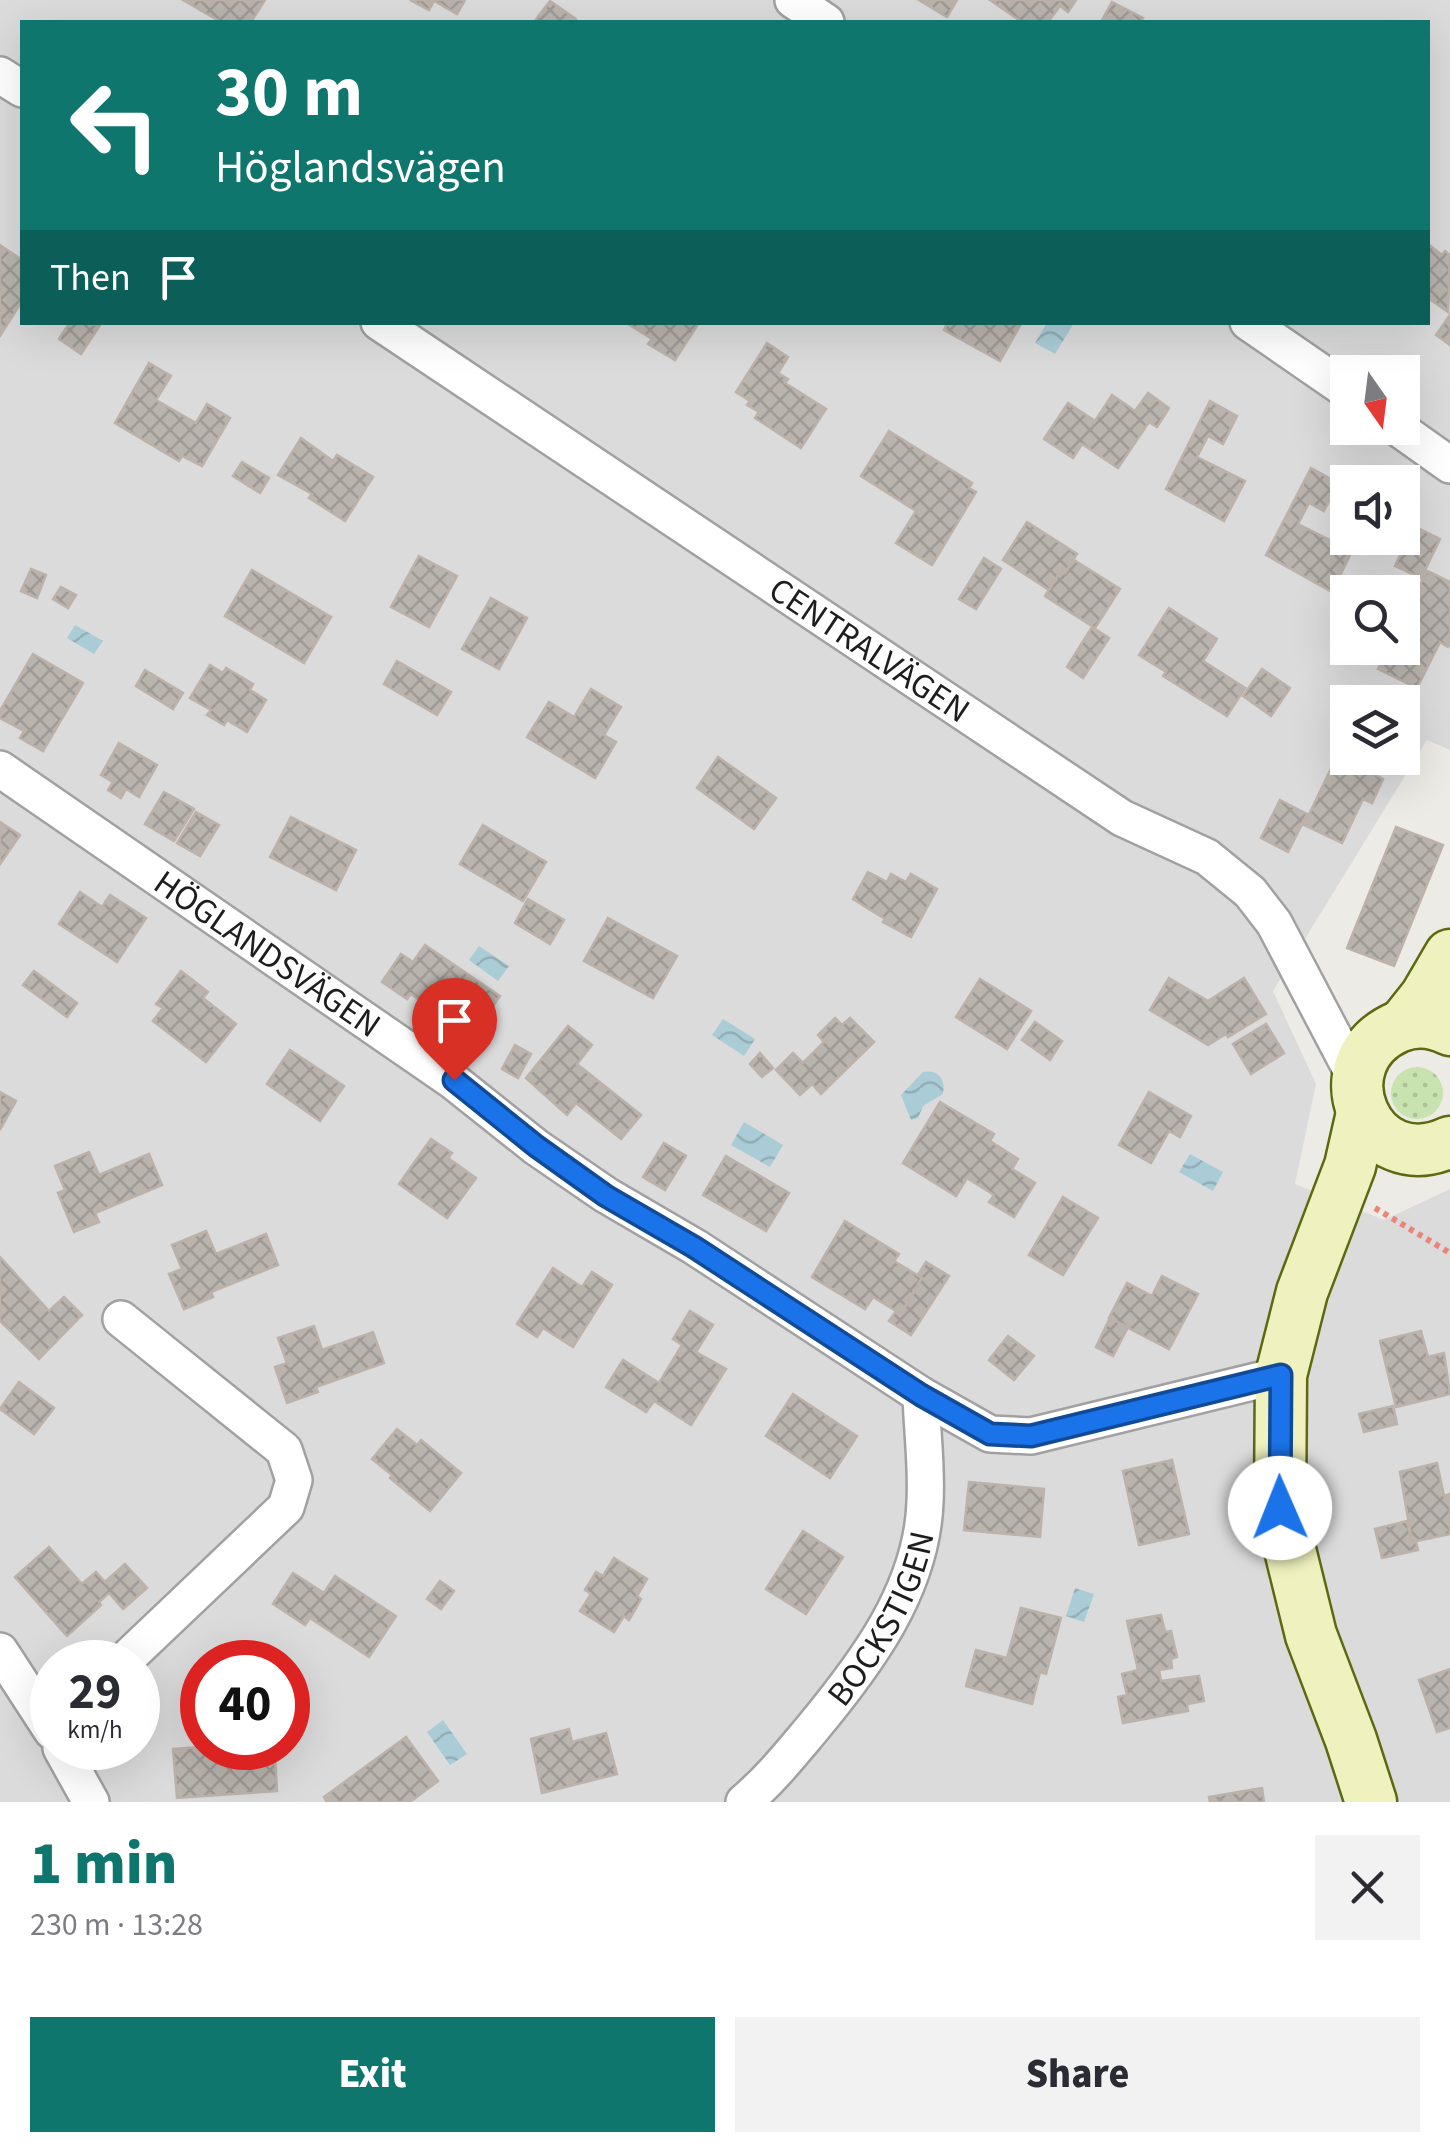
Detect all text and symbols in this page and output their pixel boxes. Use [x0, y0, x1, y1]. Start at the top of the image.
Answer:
text: 30 m [215, 43, 363, 143]
icon: left [50, 60, 180, 190]
text: Höglandsvägen [215, 136, 506, 200]
icon: arrive [151, 250, 206, 305]
text: Then [50, 251, 131, 305]
north arrow [1330, 355, 1420, 445]
map controls [1330, 355, 1420, 775]
button: sound [1330, 465, 1420, 555]
street label: CENTRALVÄGEN [759, 565, 980, 736]
button: search [1330, 575, 1420, 665]
button: layers [1330, 685, 1420, 775]
street label: HÖGLANDSVÄGEN [144, 858, 391, 1050]
pin [412, 978, 497, 1081]
icon: arrive [427, 993, 482, 1048]
position arrow [1228, 1456, 1332, 1560]
street label: BOCKSTIGEN [816, 1527, 948, 1717]
speed limit sign: 40 [180, 1640, 310, 1770]
text: 29 [69, 1657, 121, 1728]
text: km/h [67, 1712, 123, 1748]
text: 1 min [30, 1822, 177, 1907]
button: close [1315, 1835, 1420, 1940]
text: 230 m · 13:28 [30, 1902, 203, 1948]
button: Exit [30, 2017, 715, 2132]
button: Share [735, 2017, 1420, 2132]

